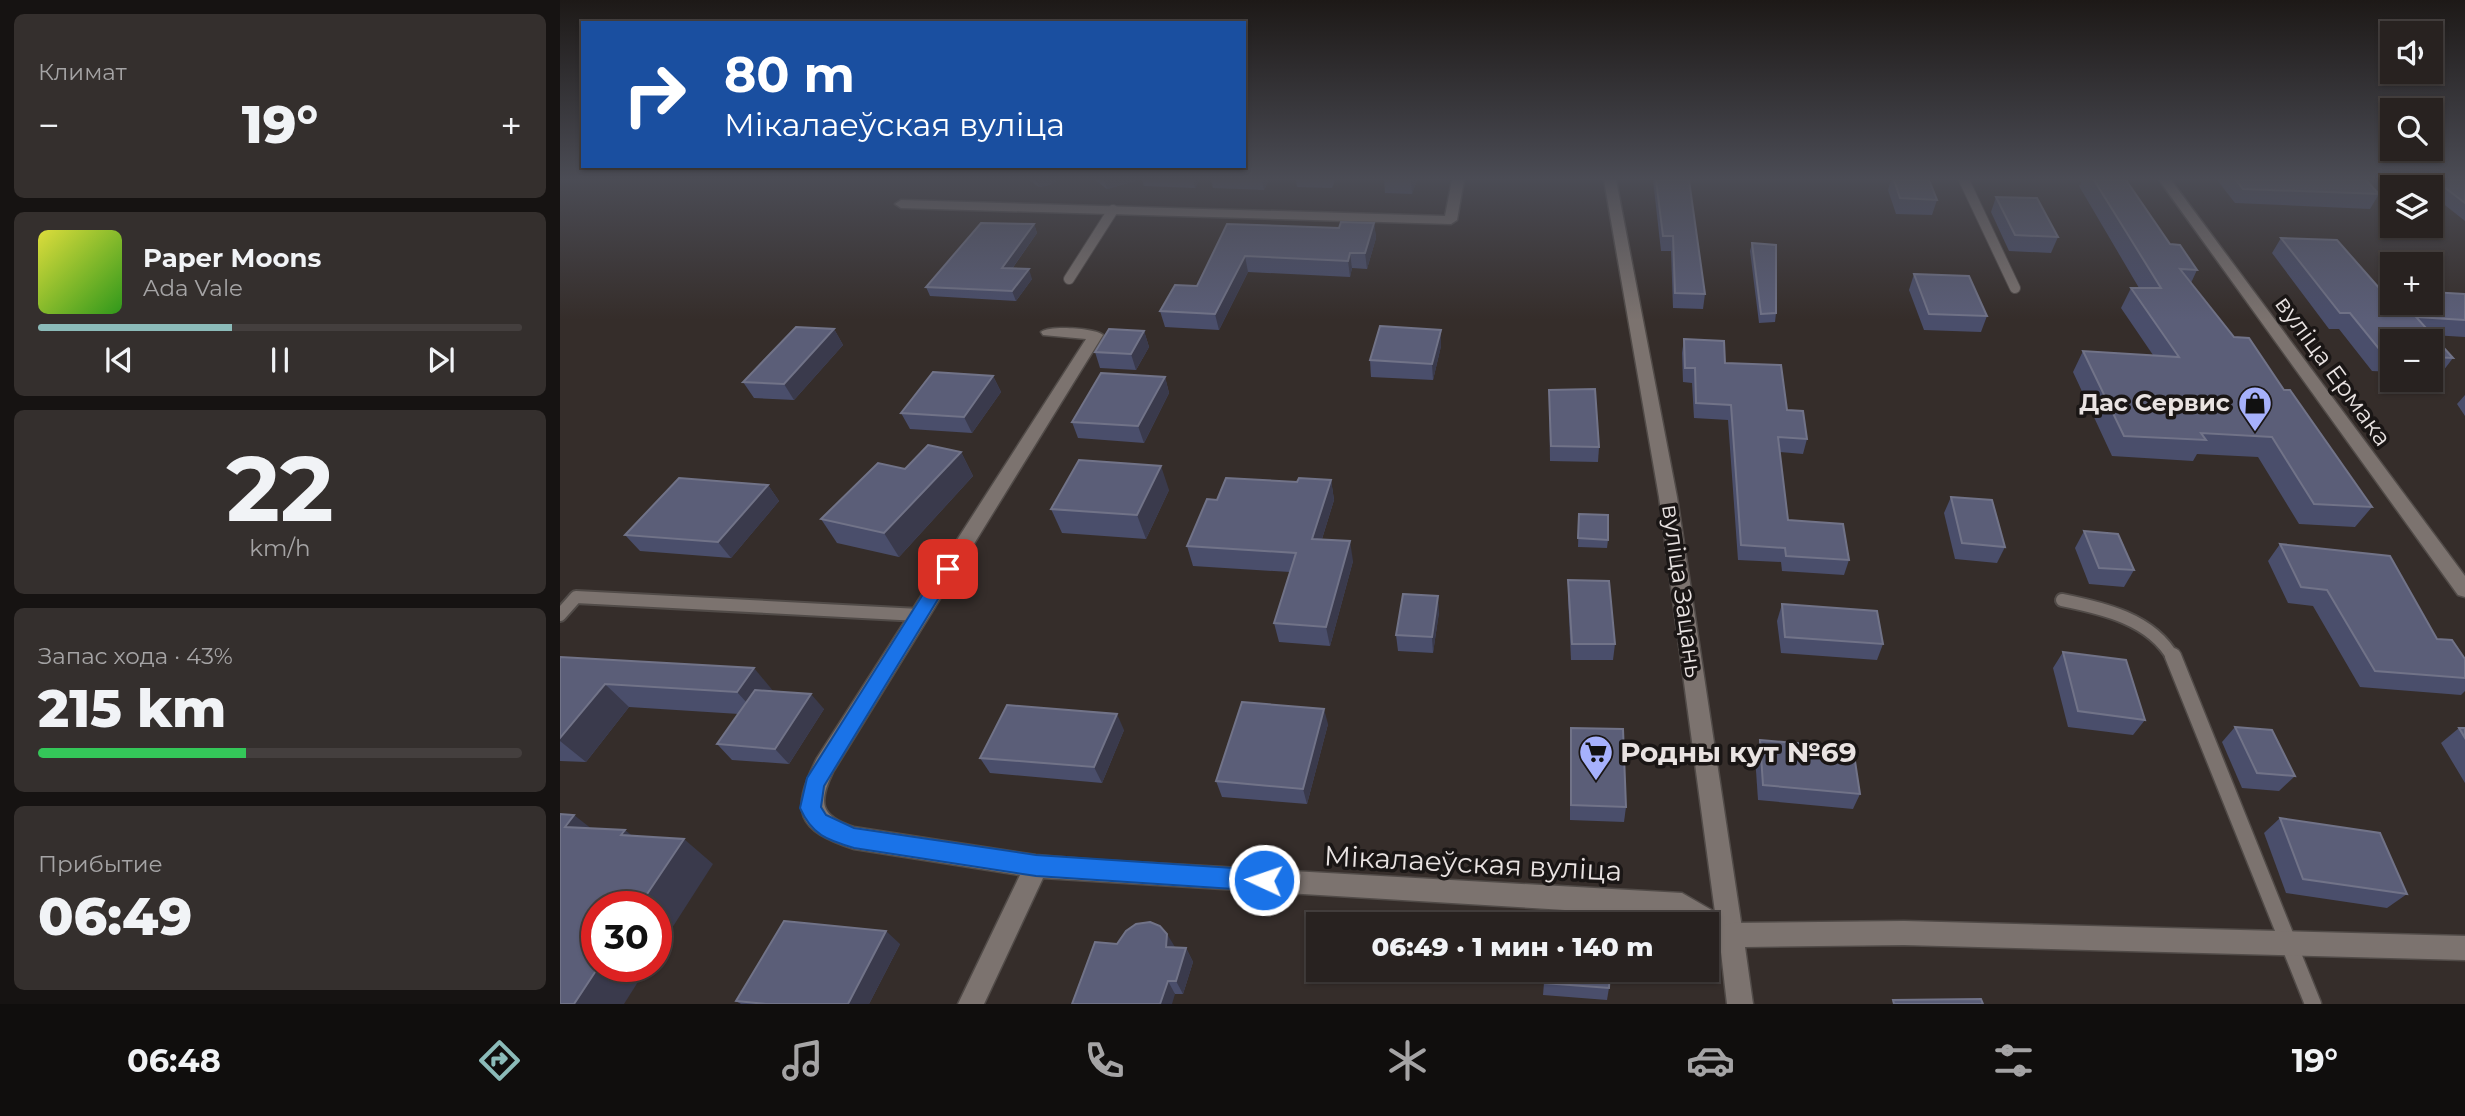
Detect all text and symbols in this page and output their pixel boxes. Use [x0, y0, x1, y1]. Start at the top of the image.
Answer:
map controls [2380, 21, 2443, 392]
button: sound [2380, 21, 2443, 84]
text: 80 m [724, 45, 855, 104]
icon: right [609, 49, 700, 140]
text: Климат [38, 58, 127, 86]
text: 19° [242, 93, 318, 156]
button: search [2380, 98, 2443, 161]
text: − [38, 102, 60, 149]
text: + [500, 102, 522, 149]
text: Мікалаеўская вуліца [724, 105, 1065, 144]
button: layers [2380, 175, 2443, 238]
text: Paper Moons [143, 242, 321, 274]
button: + [2380, 252, 2443, 315]
text: Ada Vale [143, 274, 243, 302]
street label: вуліца Ермака [2269, 290, 2398, 452]
button: − [2380, 329, 2443, 392]
icon: previous [100, 341, 138, 379]
icon: pause [261, 341, 299, 379]
icon: next [422, 341, 460, 379]
shop icon: Дас Сервис [2236, 384, 2274, 433]
place label: Дас Сервис [2079, 388, 2230, 417]
text: 22 [226, 433, 334, 544]
street label: вуліца Зацань [1656, 502, 1709, 680]
text: km/h [249, 534, 311, 562]
pin [918, 539, 978, 599]
icon: arrive [929, 550, 967, 588]
text: Запас хода · 43% [38, 642, 233, 670]
text: 215 km [38, 677, 226, 740]
supermarket icon: Родны кут №69 [1577, 733, 1615, 782]
place label: Родны кут №69 [1620, 735, 1857, 769]
street label: Мікалаеўская вуліца [1323, 838, 1623, 888]
position arrow [1227, 843, 1301, 917]
text: Прибытие [38, 850, 163, 878]
text: 06:49 [38, 885, 192, 948]
speed limit sign: 30 [581, 891, 672, 982]
text: 06:49 · 1 мин · 140 m [1372, 931, 1653, 963]
icon: directions [475, 1036, 524, 1085]
icon: music [778, 1036, 827, 1085]
icon: phone [1080, 1036, 1129, 1085]
icon: climate [1383, 1036, 1432, 1085]
icon: car [1686, 1036, 1735, 1085]
icon: filters [1989, 1036, 2038, 1085]
text: 06:48 [127, 1041, 221, 1080]
text: 19° [2292, 1041, 2338, 1080]

